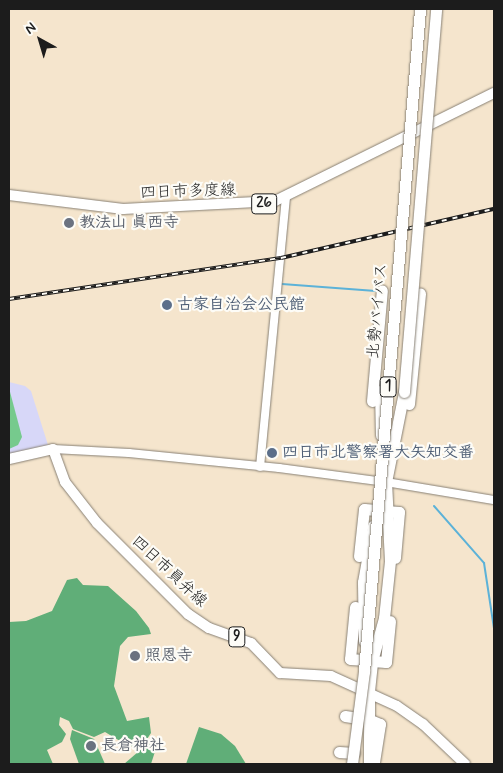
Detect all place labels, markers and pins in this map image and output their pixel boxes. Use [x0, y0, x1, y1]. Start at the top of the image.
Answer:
place label: 教法山 眞西寺 [79, 213, 179, 233]
marker: 教法山 眞西寺 [63, 217, 75, 229]
place label: 古家自治会公民館 [177, 295, 305, 315]
marker: 古家自治会公民館 [161, 299, 173, 311]
place label: 四日市北警察署大矢知交番 [282, 443, 474, 463]
marker: 四日市北警察署大矢知交番 [266, 447, 278, 459]
place label: 照恩寺 [145, 646, 193, 666]
marker: 照恩寺 [129, 650, 141, 662]
place label: 長倉神社 [101, 736, 165, 756]
marker: 長倉神社 [85, 740, 97, 752]

